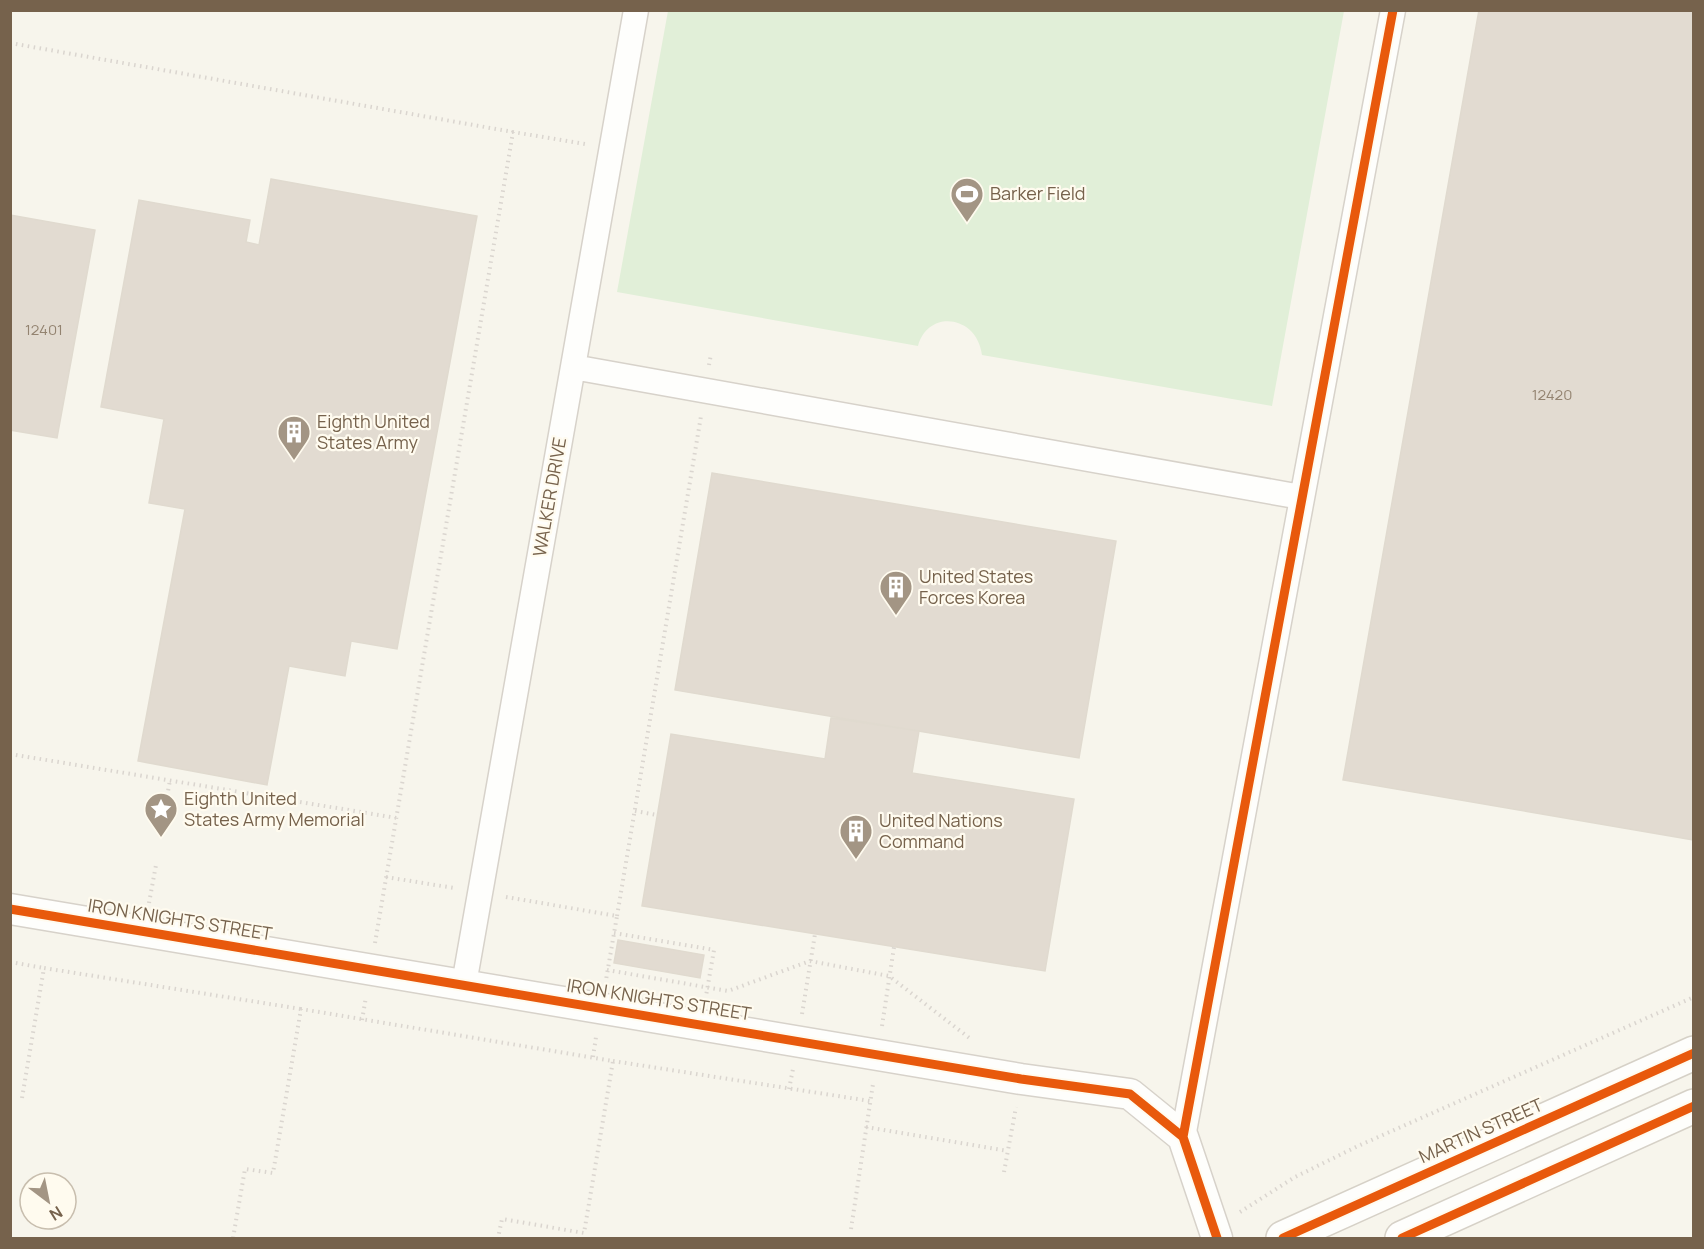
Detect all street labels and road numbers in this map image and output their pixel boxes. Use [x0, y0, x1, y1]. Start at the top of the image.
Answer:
street label: WALKER DRIVE [527, 435, 571, 558]
street label: IRON KNIGHTS STREET [86, 893, 274, 945]
street label: IRON KNIGHTS STREET [565, 973, 753, 1025]
street label: MARTIN STREET [1415, 1092, 1547, 1168]

